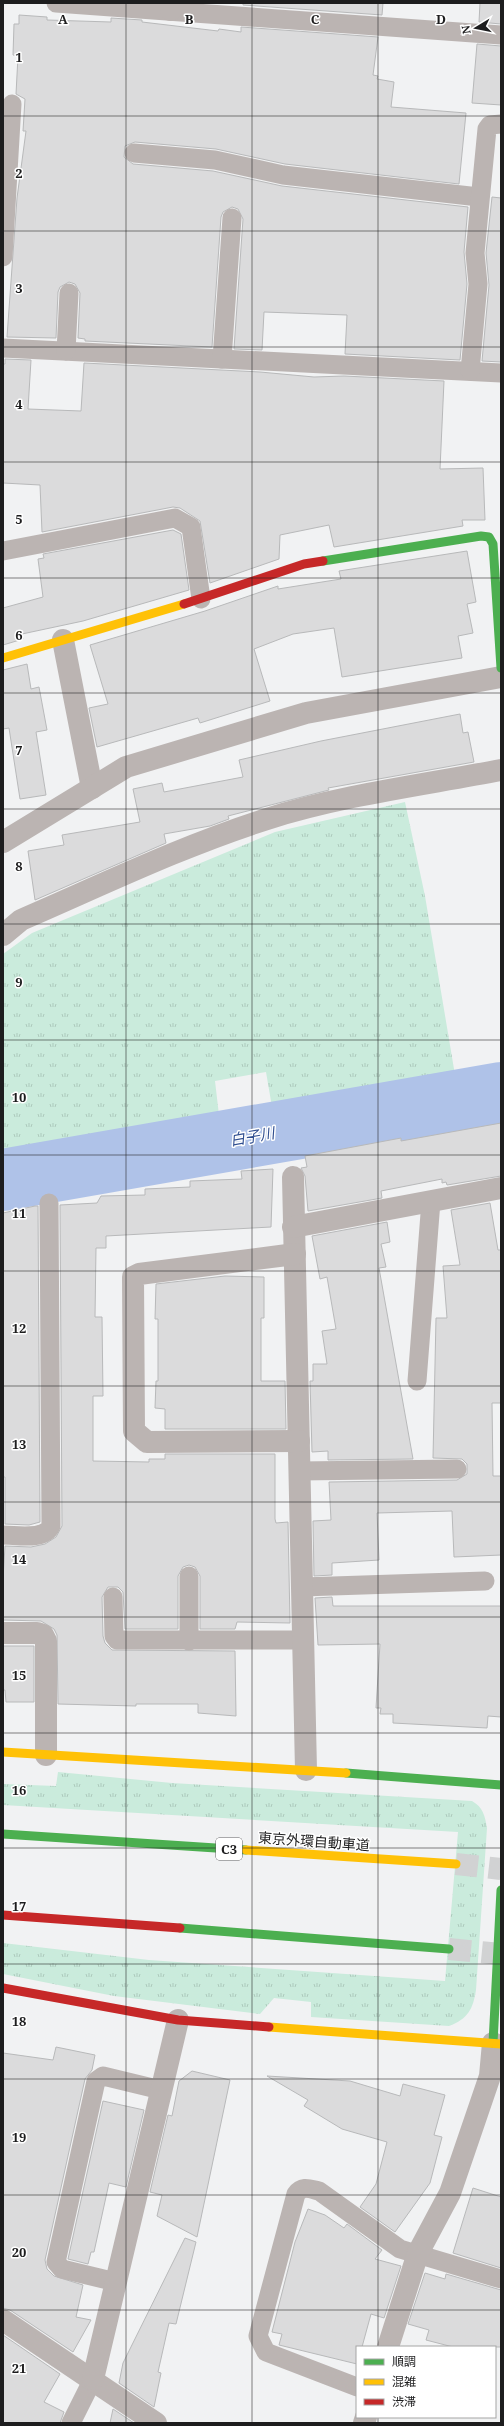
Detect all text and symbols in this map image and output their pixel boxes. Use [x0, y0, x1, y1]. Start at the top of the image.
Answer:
north arrow [456, 8, 496, 48]
text: A [58, 10, 68, 28]
text: B [185, 10, 194, 28]
text: C [311, 10, 320, 28]
text: D [436, 10, 446, 28]
text: N [457, 24, 474, 35]
text: 1 [15, 48, 23, 66]
text: 2 [15, 164, 23, 182]
text: 3 [15, 279, 23, 297]
text: 4 [15, 395, 23, 413]
text: 5 [15, 510, 23, 528]
text: 6 [15, 626, 23, 644]
text: 7 [15, 741, 23, 759]
text: 8 [15, 857, 23, 875]
text: 9 [15, 973, 23, 991]
text: 10 [12, 1088, 26, 1106]
water label: 白子川 [228, 1122, 278, 1150]
text: 11 [12, 1204, 26, 1222]
text: 12 [12, 1319, 26, 1337]
text: 13 [12, 1435, 26, 1453]
text: 14 [12, 1550, 27, 1568]
text: 15 [12, 1666, 26, 1684]
text: 16 [12, 1781, 26, 1799]
street label: 東京外環自動車道 [257, 1828, 371, 1854]
road number: C3 [216, 1838, 242, 1860]
text: 17 [12, 1897, 26, 1915]
text: 18 [12, 2012, 26, 2030]
text: 19 [12, 2128, 26, 2146]
text: 20 [12, 2243, 26, 2261]
legend [356, 2346, 496, 2418]
text: 順調 [392, 2353, 416, 2370]
text: 21 [12, 2359, 26, 2377]
text: 混雑 [392, 2373, 416, 2390]
text: 渋滞 [392, 2393, 416, 2410]

